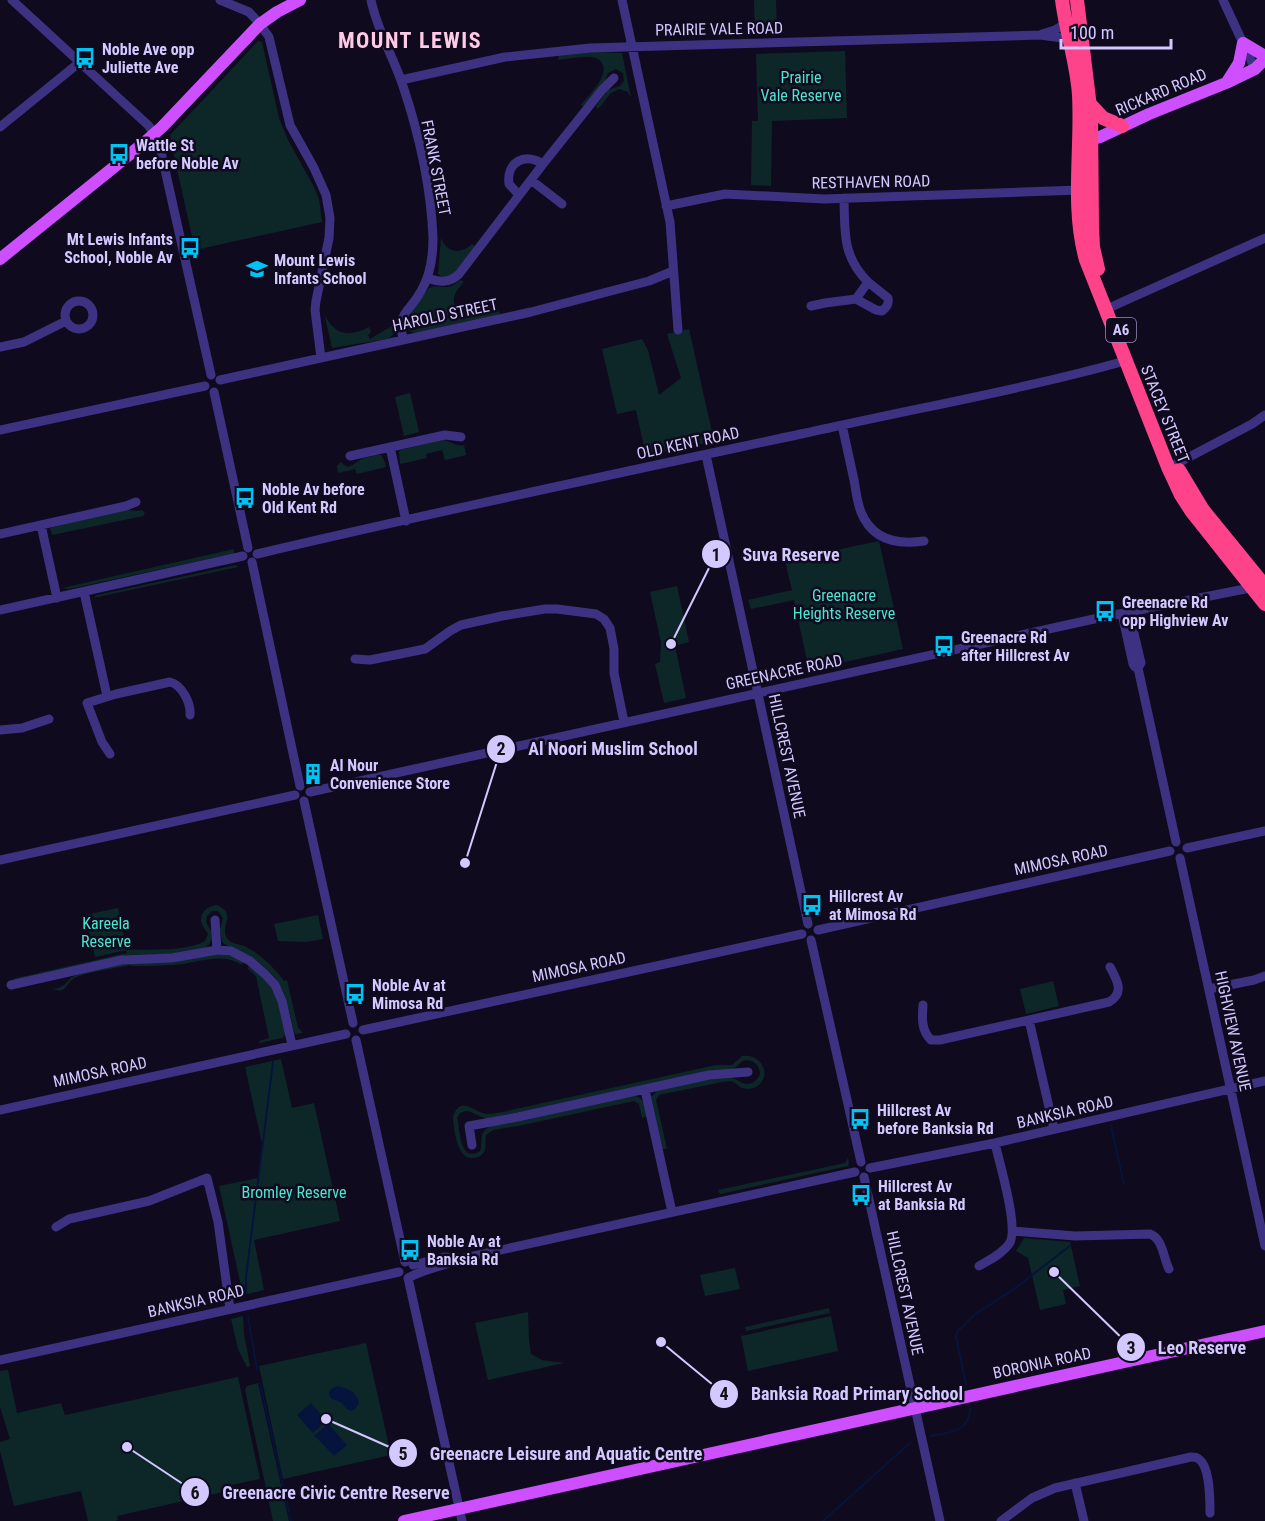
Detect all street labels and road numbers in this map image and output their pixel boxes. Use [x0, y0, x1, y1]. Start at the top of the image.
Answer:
street label: PRAIRIE VALE ROAD [655, 18, 783, 40]
street label: RICKARD ROAD [1113, 64, 1209, 120]
street label: FRANK STREET [417, 118, 455, 218]
street label: RESTHAVEN ROAD [812, 171, 930, 193]
street label: HAROLD STREET [391, 295, 499, 335]
road number: A6 [1106, 318, 1136, 342]
street label: STACEY STREET [1137, 362, 1193, 466]
street label: OLD KENT ROAD [635, 423, 741, 463]
street label: GREENACRE ROAD [724, 650, 844, 694]
street label: HILLCREST AVENUE [765, 692, 809, 820]
street label: MIMOSA ROAD [1012, 841, 1110, 879]
street label: MIMOSA ROAD [530, 948, 628, 986]
street label: HIGHVIEW AVENUE [1211, 969, 1255, 1093]
street label: MIMOSA ROAD [51, 1053, 149, 1091]
street label: BANKSIA ROAD [1015, 1092, 1115, 1132]
street label: HILLCREST AVENUE [883, 1229, 927, 1357]
street label: BANKSIA ROAD [146, 1281, 246, 1321]
street label: BORONIA ROAD [991, 1343, 1093, 1383]

